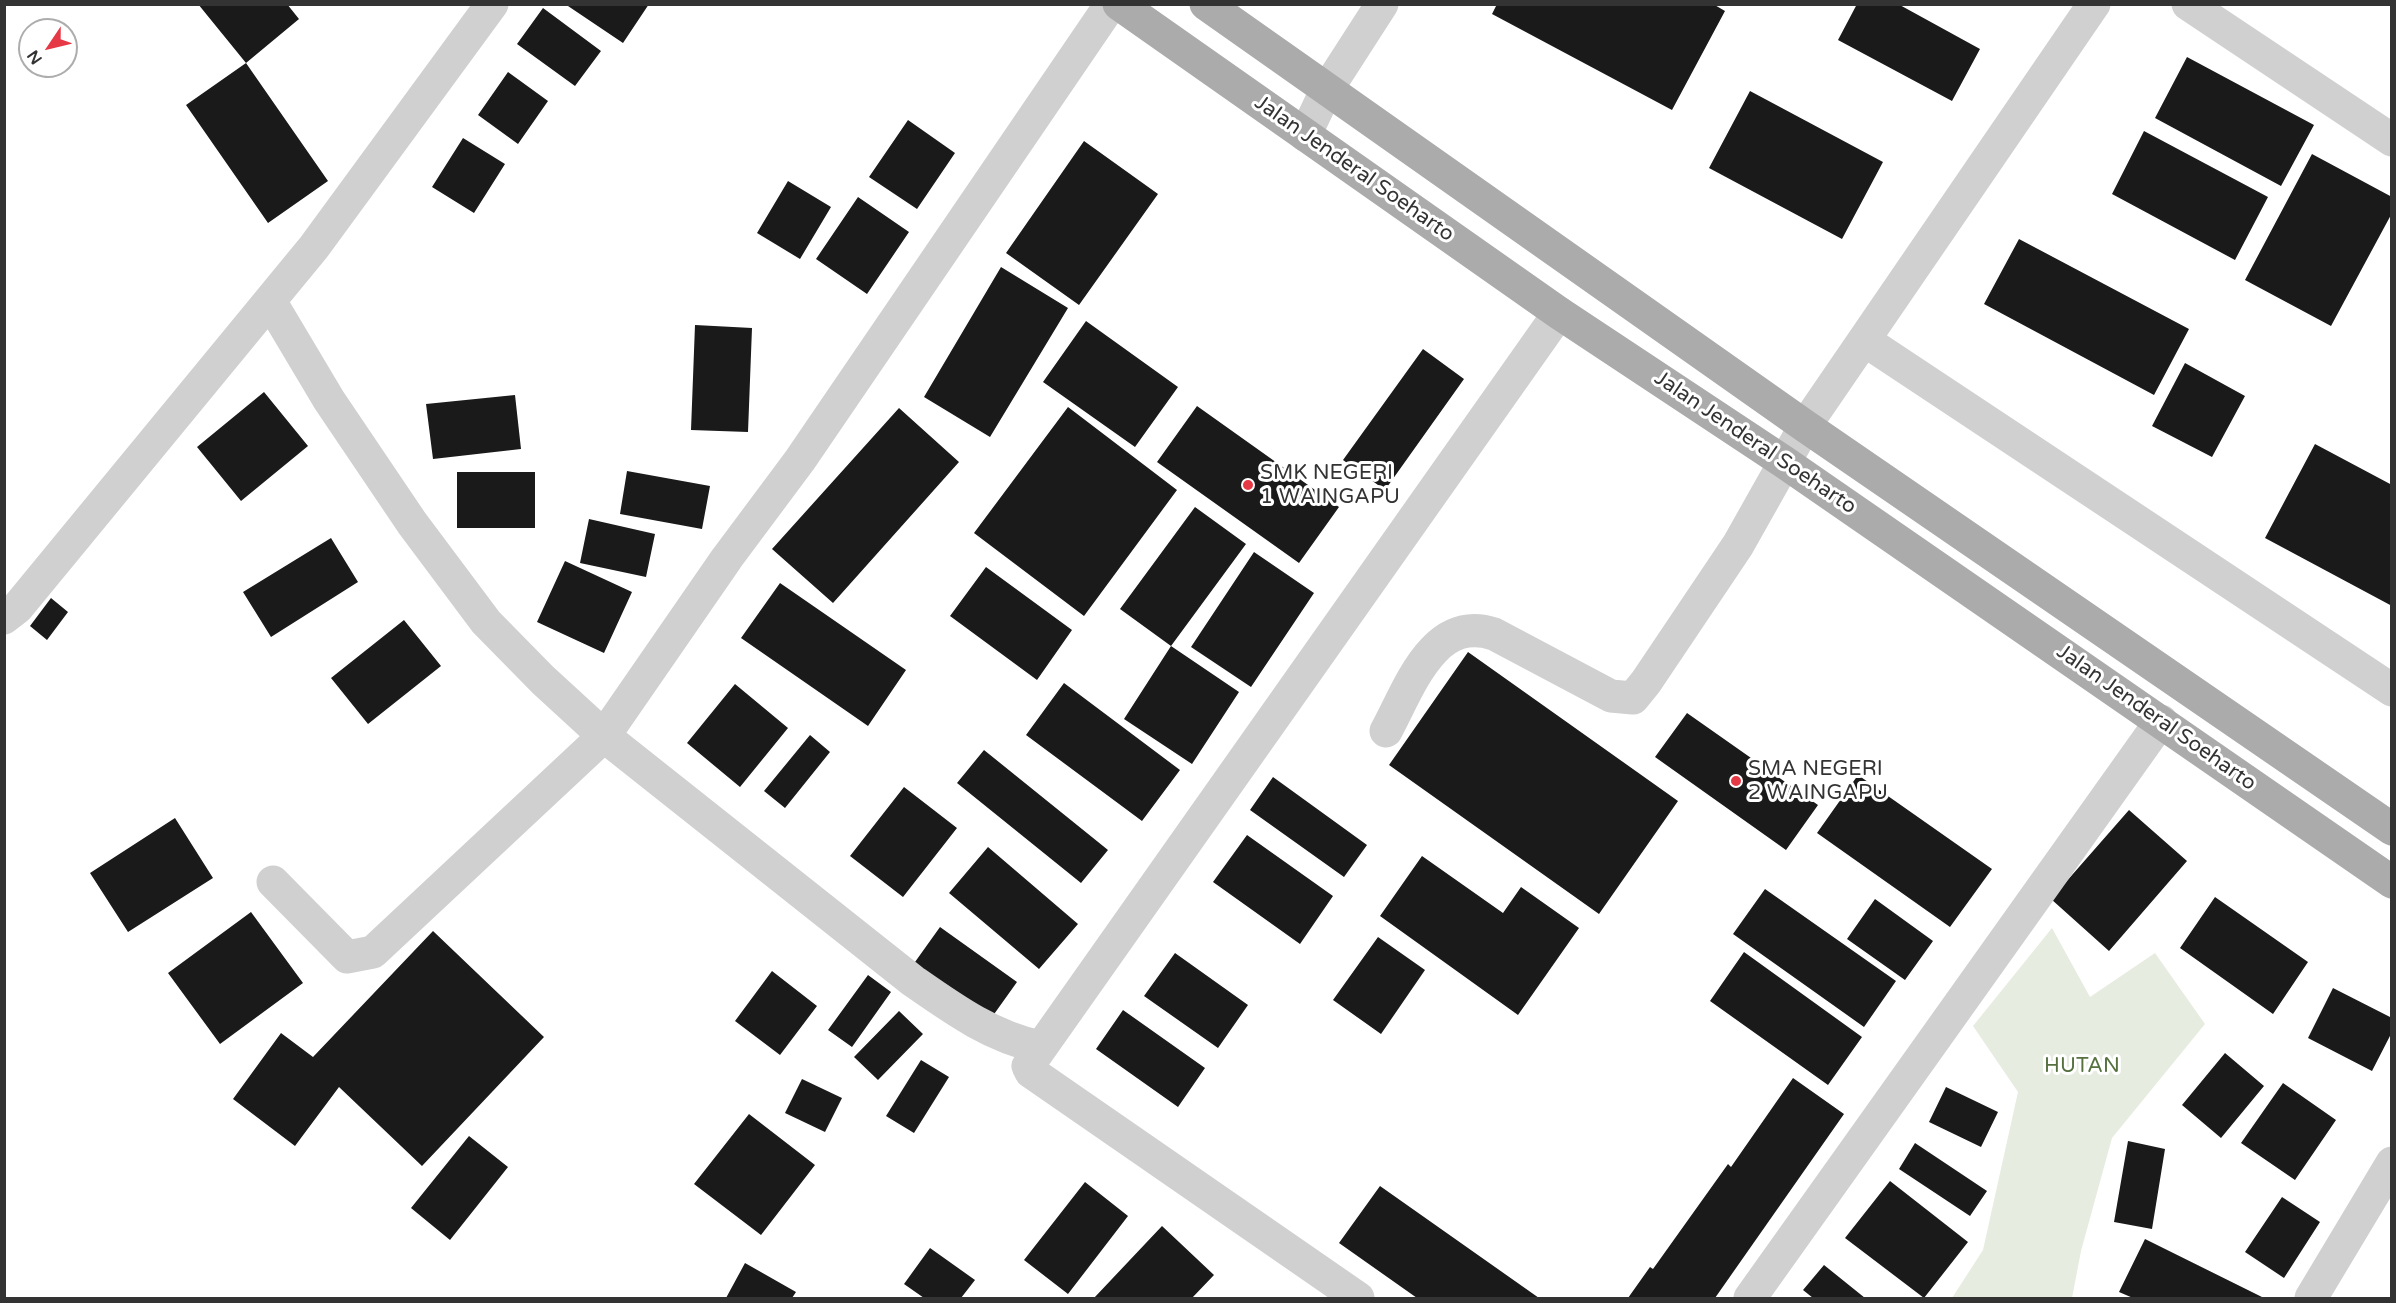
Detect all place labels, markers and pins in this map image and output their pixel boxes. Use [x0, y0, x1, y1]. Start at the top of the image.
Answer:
place label: SMK NEGERI 1 WAINGAPU [1260, 460, 1400, 510]
marker: SMK NEGERI 1 WAINGAPU [1241, 478, 1255, 492]
place label: SMA NEGERI 2 WAINGAPU [1748, 756, 1888, 806]
marker: SMA NEGERI 2 WAINGAPU [1729, 774, 1743, 788]

